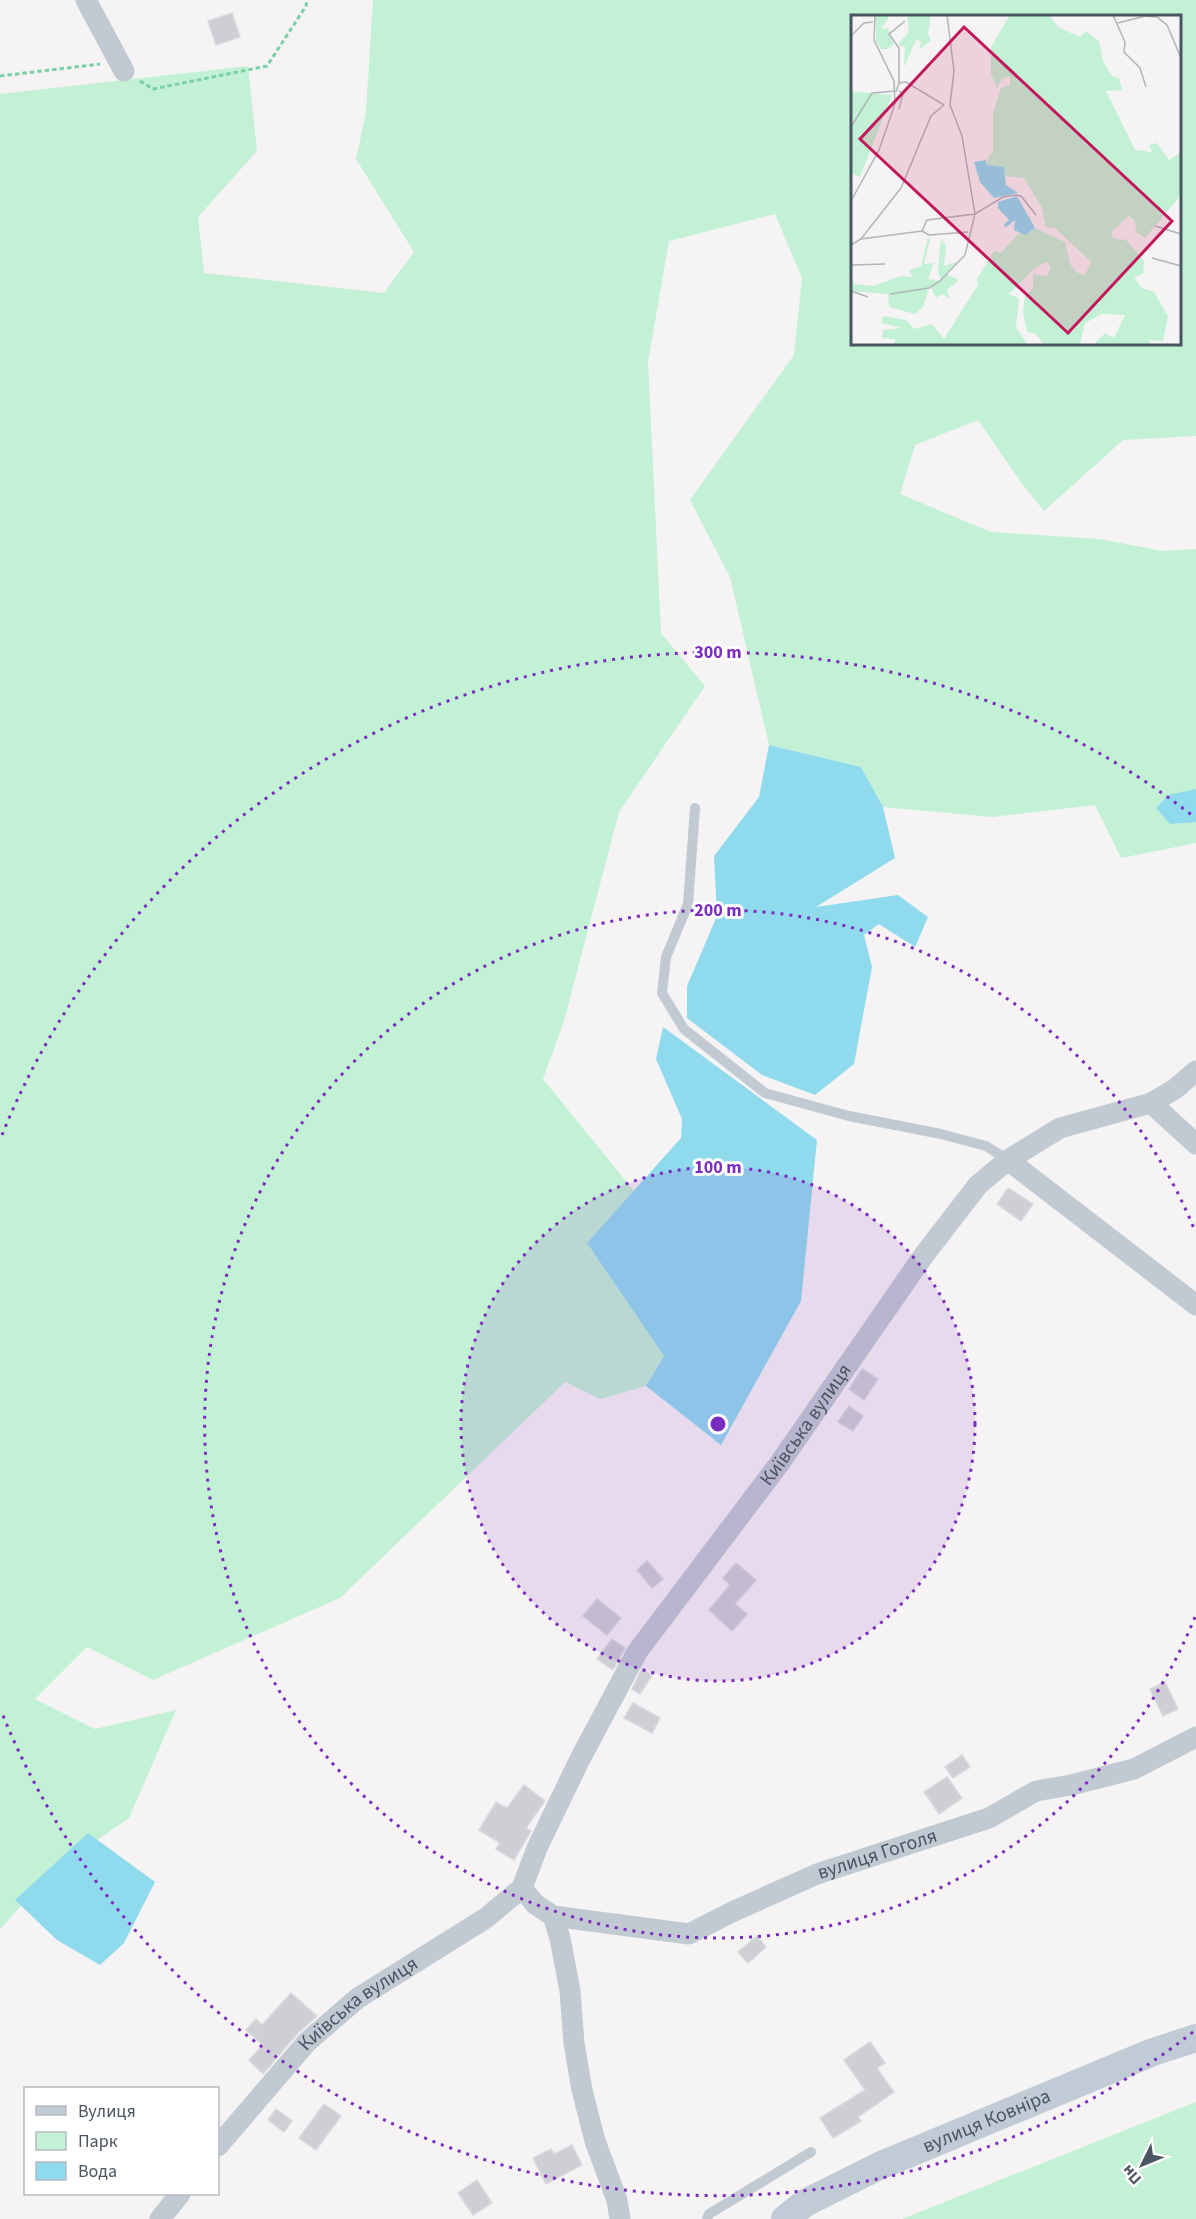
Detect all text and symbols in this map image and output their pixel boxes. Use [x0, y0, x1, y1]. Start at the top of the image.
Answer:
inset map [851, 15, 1181, 345]
text: 300 m [694, 640, 742, 665]
text: 200 m [694, 898, 742, 923]
text: 100 m [694, 1155, 742, 1180]
street label: Київська вулиця [753, 1358, 859, 1492]
centre of rings [708, 1414, 728, 1434]
street label: вулиця Гоголя [814, 1822, 941, 1887]
street label: Київська вулиця [291, 1950, 424, 2057]
street label: вулиця Ковніра [918, 2082, 1055, 2160]
legend [24, 2087, 219, 2195]
text: Вулиця [78, 2099, 136, 2124]
text: Парк [78, 2129, 118, 2154]
north arrow [1112, 2135, 1172, 2195]
text: Вода [78, 2159, 117, 2184]
text: Пн [1117, 2160, 1147, 2189]

